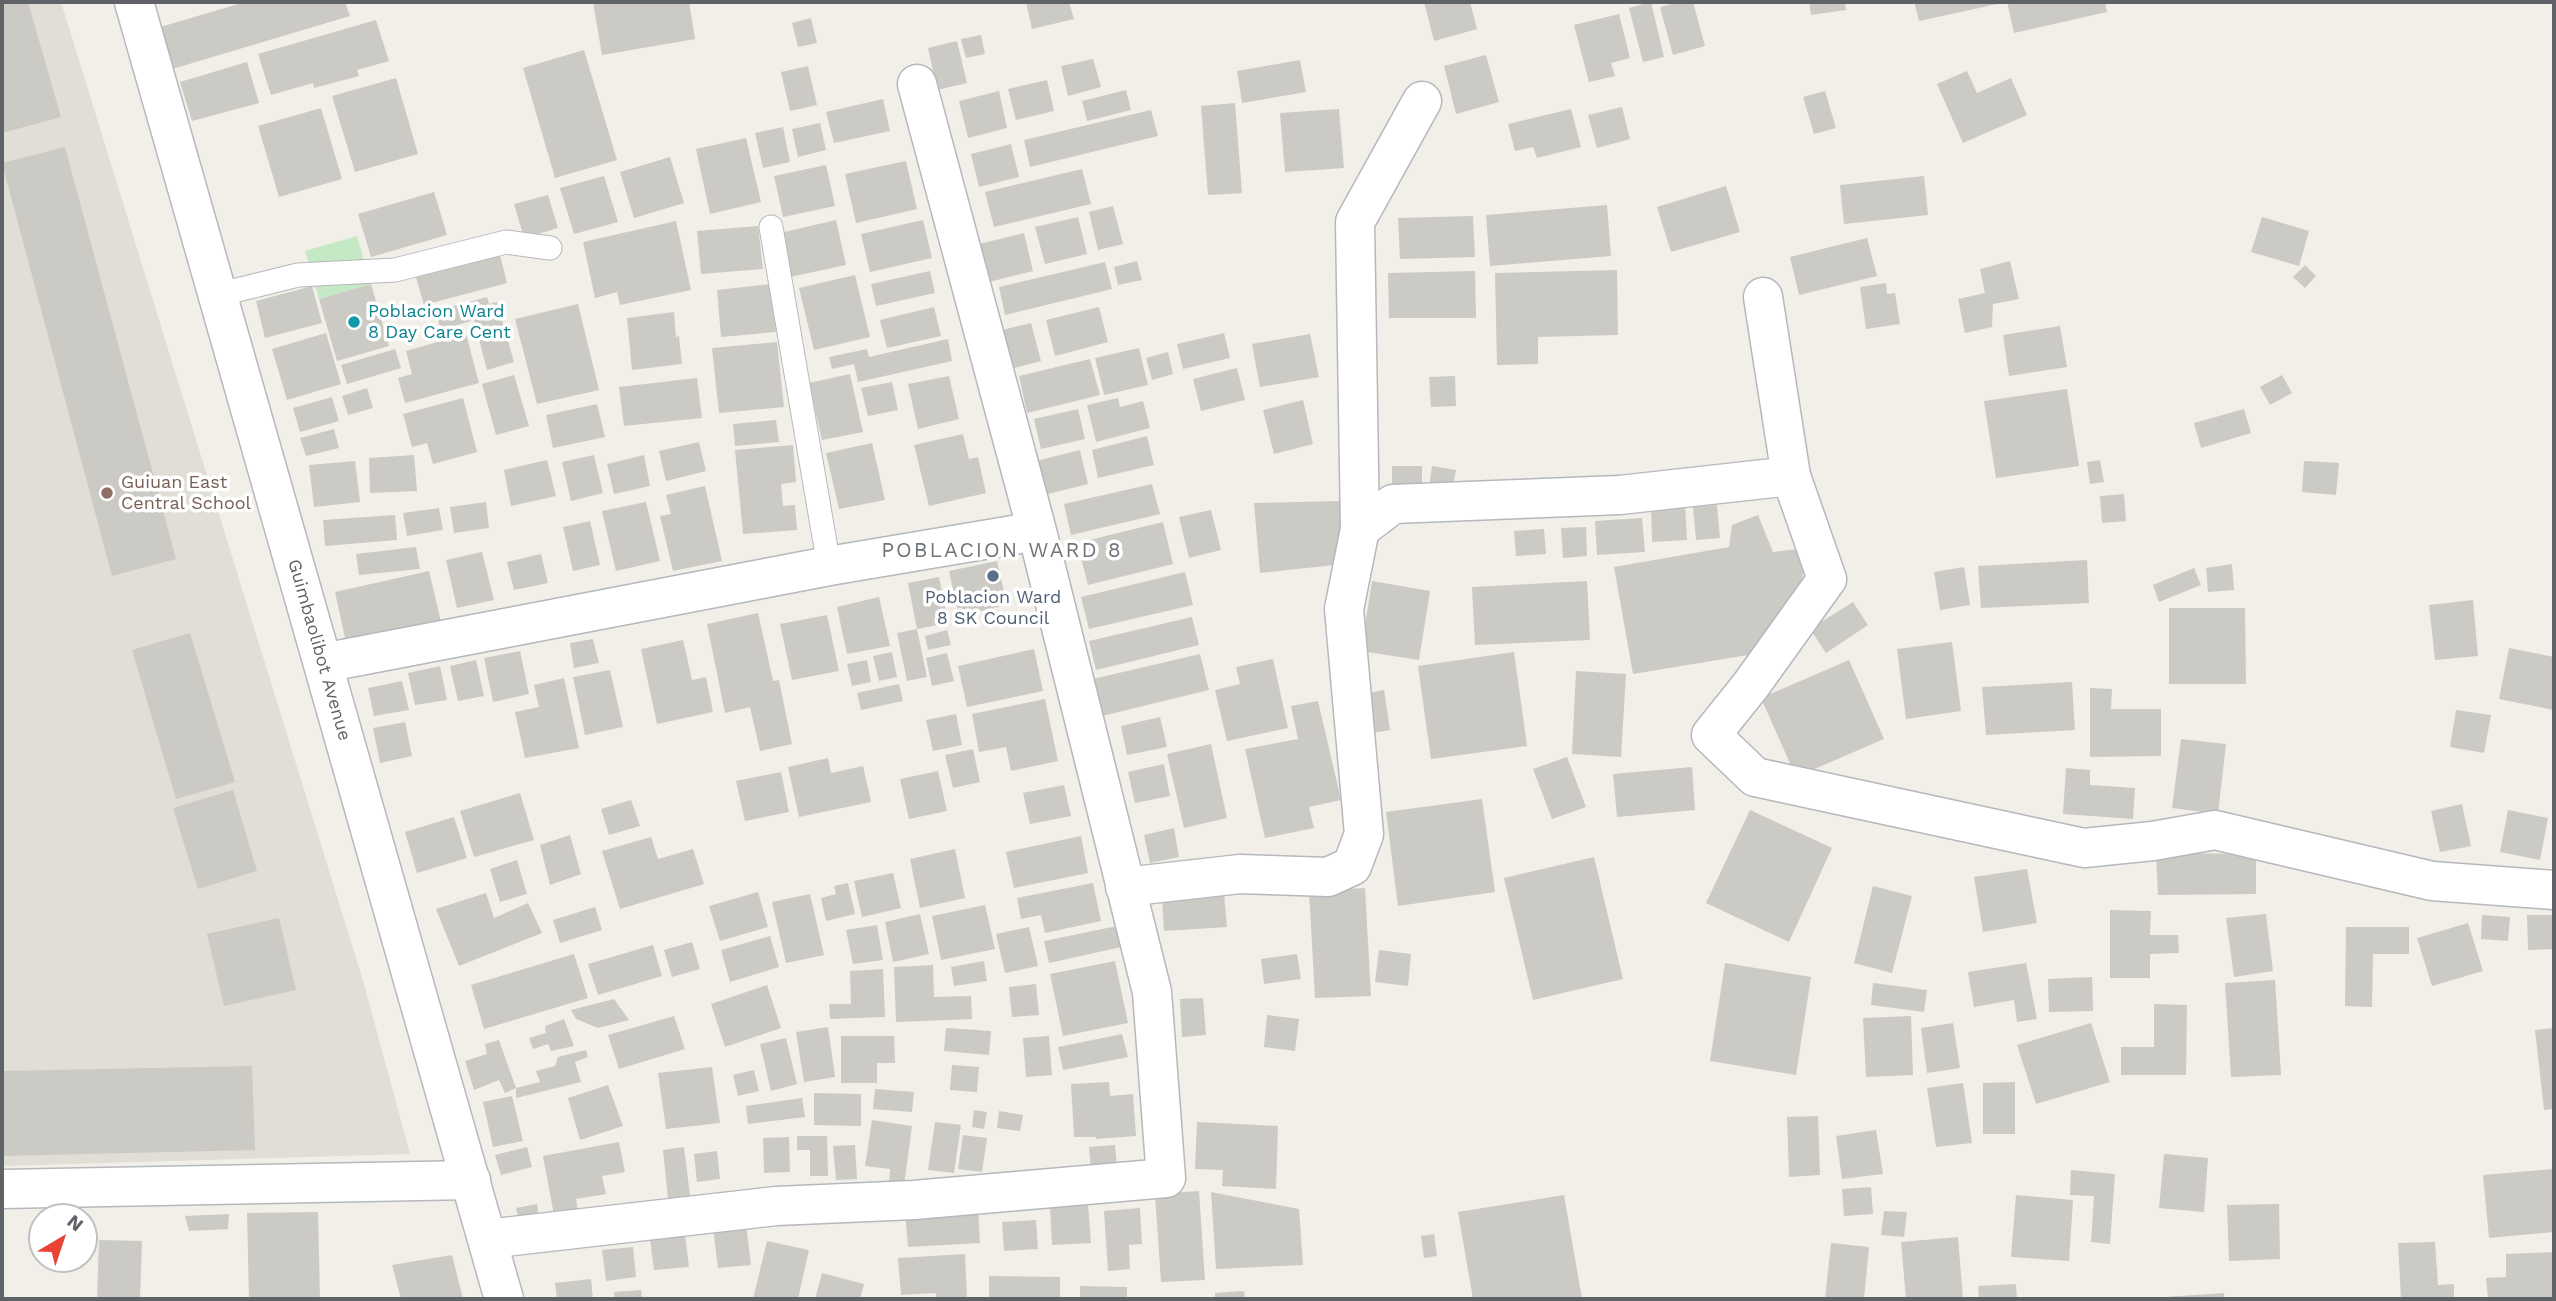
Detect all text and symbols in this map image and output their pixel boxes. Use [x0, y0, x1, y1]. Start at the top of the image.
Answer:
place label: Poblacion Ward 8 Day Care Cent [368, 301, 511, 344]
marker: Poblacion Ward 8 Day Care Cent [346, 314, 362, 330]
place label: Guiuan East Central School [121, 472, 251, 514]
marker: Guiuan East Central School [99, 485, 115, 501]
district label: POBLACION WARD 8 [883, 538, 1121, 564]
street label: Guimbaolibot Avenue [283, 557, 355, 743]
marker: Poblacion Ward 8 SK Council [985, 568, 1001, 584]
place label: Poblacion Ward 8 SK Council [925, 587, 1061, 630]
north arrow [28, 1203, 98, 1273]
text: N [63, 1209, 88, 1236]

